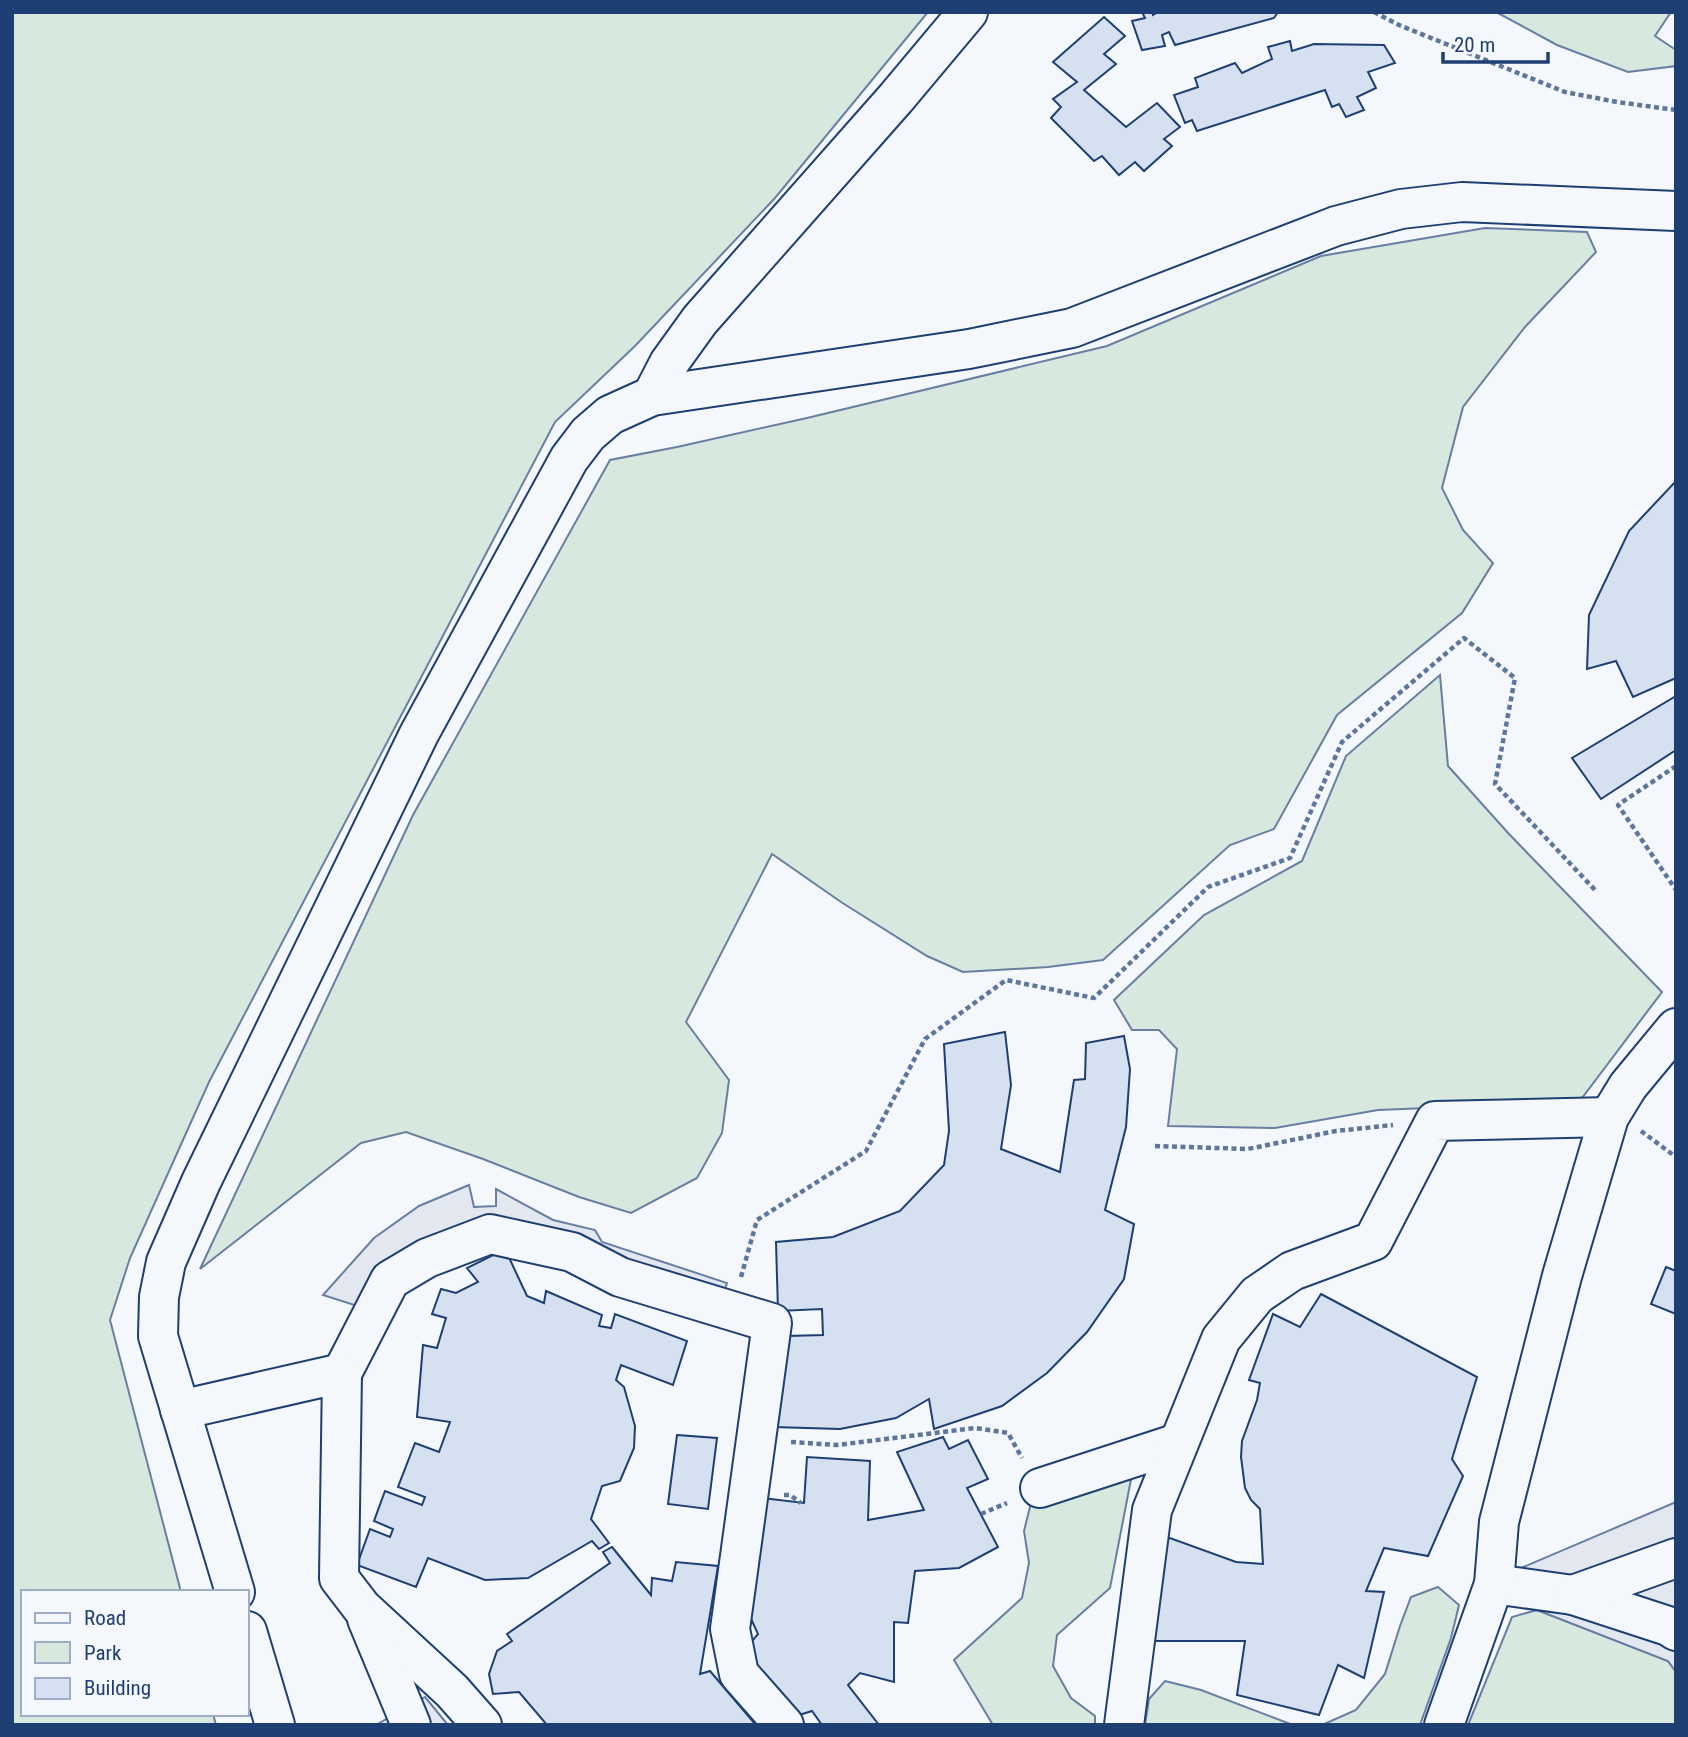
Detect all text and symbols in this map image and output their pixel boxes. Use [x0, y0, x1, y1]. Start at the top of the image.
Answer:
scale bar [1443, 21, 1548, 65]
text: 20 m [1454, 33, 1495, 57]
legend [21, 1590, 248, 1716]
text: Road [84, 1606, 126, 1630]
text: Park [84, 1641, 122, 1665]
text: Building [84, 1676, 151, 1700]

